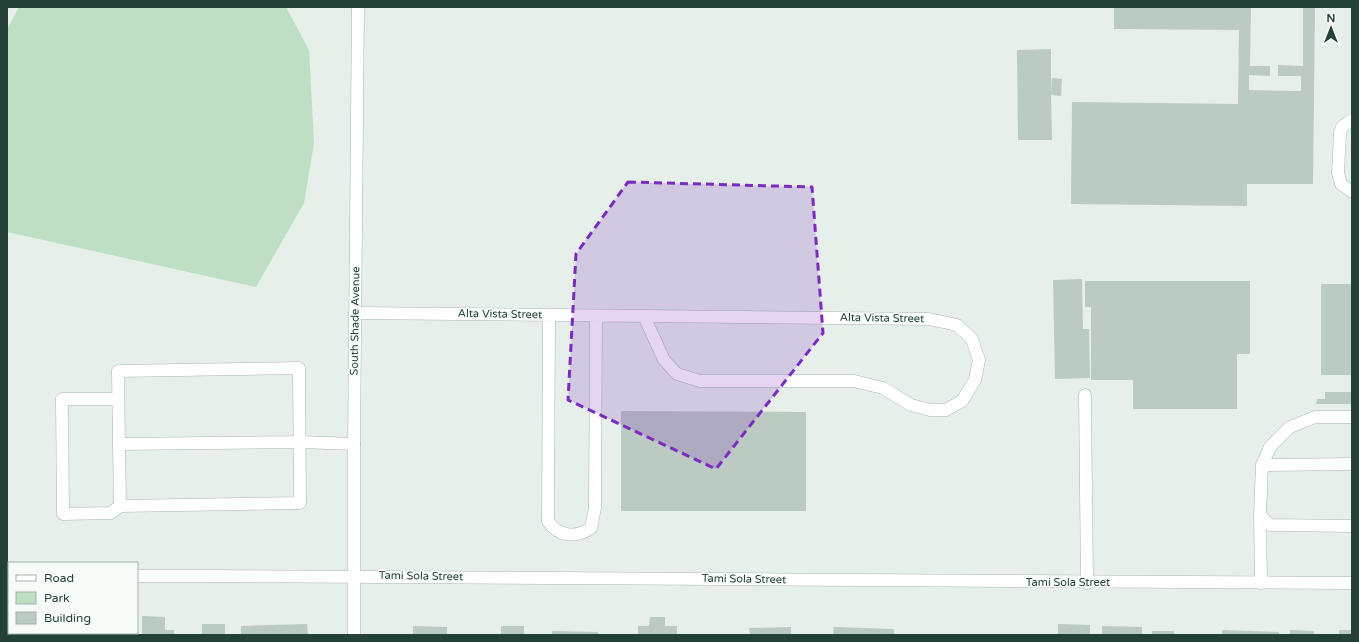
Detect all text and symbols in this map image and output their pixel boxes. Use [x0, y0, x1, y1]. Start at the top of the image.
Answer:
north arrow [1311, 8, 1351, 48]
text: N [1327, 12, 1335, 25]
street label: South Shade Avenue [348, 266, 362, 376]
street label: Alta Vista Street [458, 307, 542, 321]
street label: Alta Vista Street [840, 311, 924, 325]
legend [8, 562, 138, 634]
street label: Tami Sola Street [379, 569, 463, 583]
text: Road [44, 571, 74, 585]
street label: Tami Sola Street [702, 572, 786, 586]
street label: Tami Sola Street [1026, 576, 1110, 589]
text: Park [44, 591, 70, 605]
text: Building [44, 611, 91, 625]

